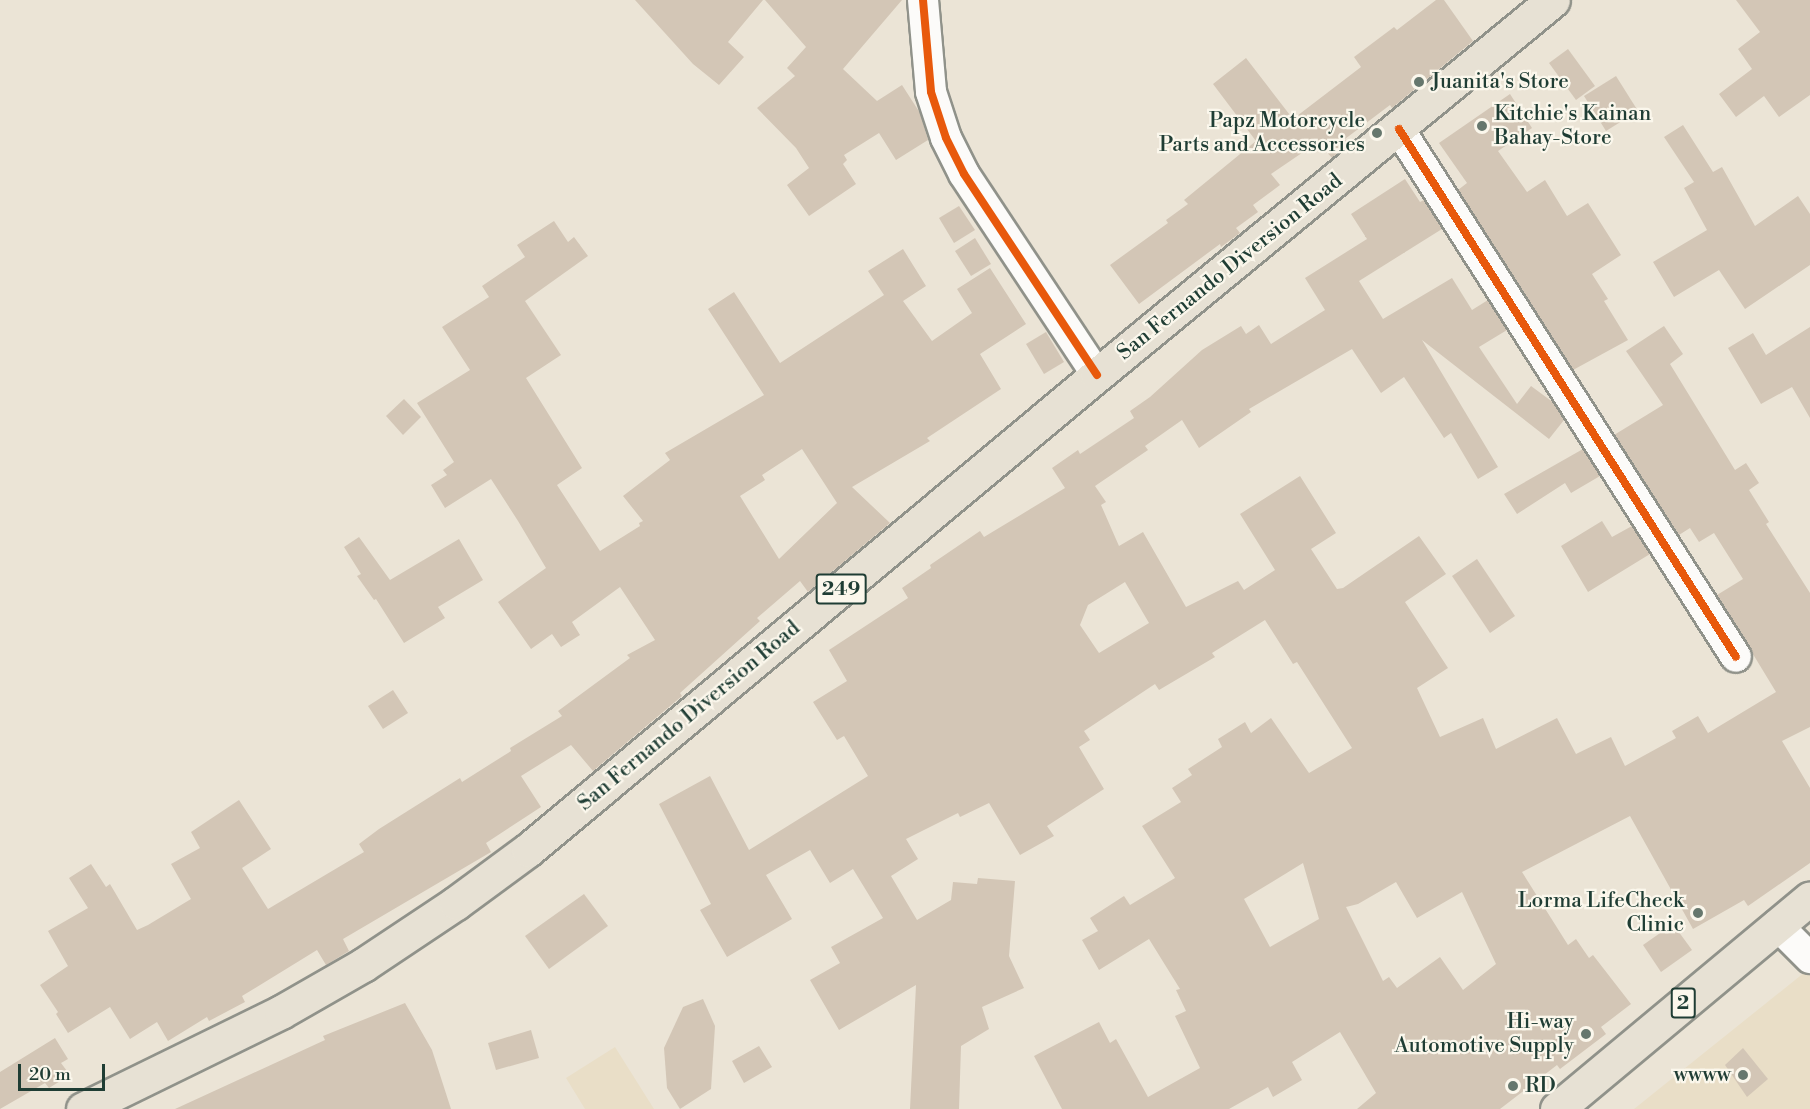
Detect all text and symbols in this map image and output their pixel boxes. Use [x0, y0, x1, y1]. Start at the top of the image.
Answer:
place label: Juanita's Store [1431, 69, 1569, 95]
marker: Juanita's Store [1412, 75, 1426, 89]
place label: Kitchie's Kainan Bahay-Store [1494, 101, 1651, 151]
place label: Papz Motorcycle Parts and Accessories [1159, 108, 1365, 158]
marker: Kitchie's Kainan Bahay-Store [1475, 119, 1489, 133]
marker: Papz Motorcycle Parts and Accessories [1370, 126, 1384, 140]
street label: San Fernando Diversion Road [1112, 168, 1348, 366]
road number: 249 [816, 572, 866, 606]
street label: San Fernando Diversion Road [573, 616, 805, 816]
place label: Lorma LifeCheck Clinic [1518, 888, 1684, 938]
marker: Lorma LifeCheck Clinic [1689, 904, 1707, 922]
road number: 2 [1670, 986, 1696, 1020]
place label: Hi-way Automotive Supply [1395, 1009, 1574, 1059]
marker: Hi-way Automotive Supply [1579, 1027, 1593, 1041]
scale bar [21, 1052, 108, 1090]
place label: wwww [1673, 1062, 1731, 1088]
text: 20 m [29, 1063, 71, 1086]
marker: wwww [1736, 1068, 1750, 1082]
place label: RD [1525, 1073, 1556, 1099]
marker: RD [1506, 1079, 1520, 1093]

